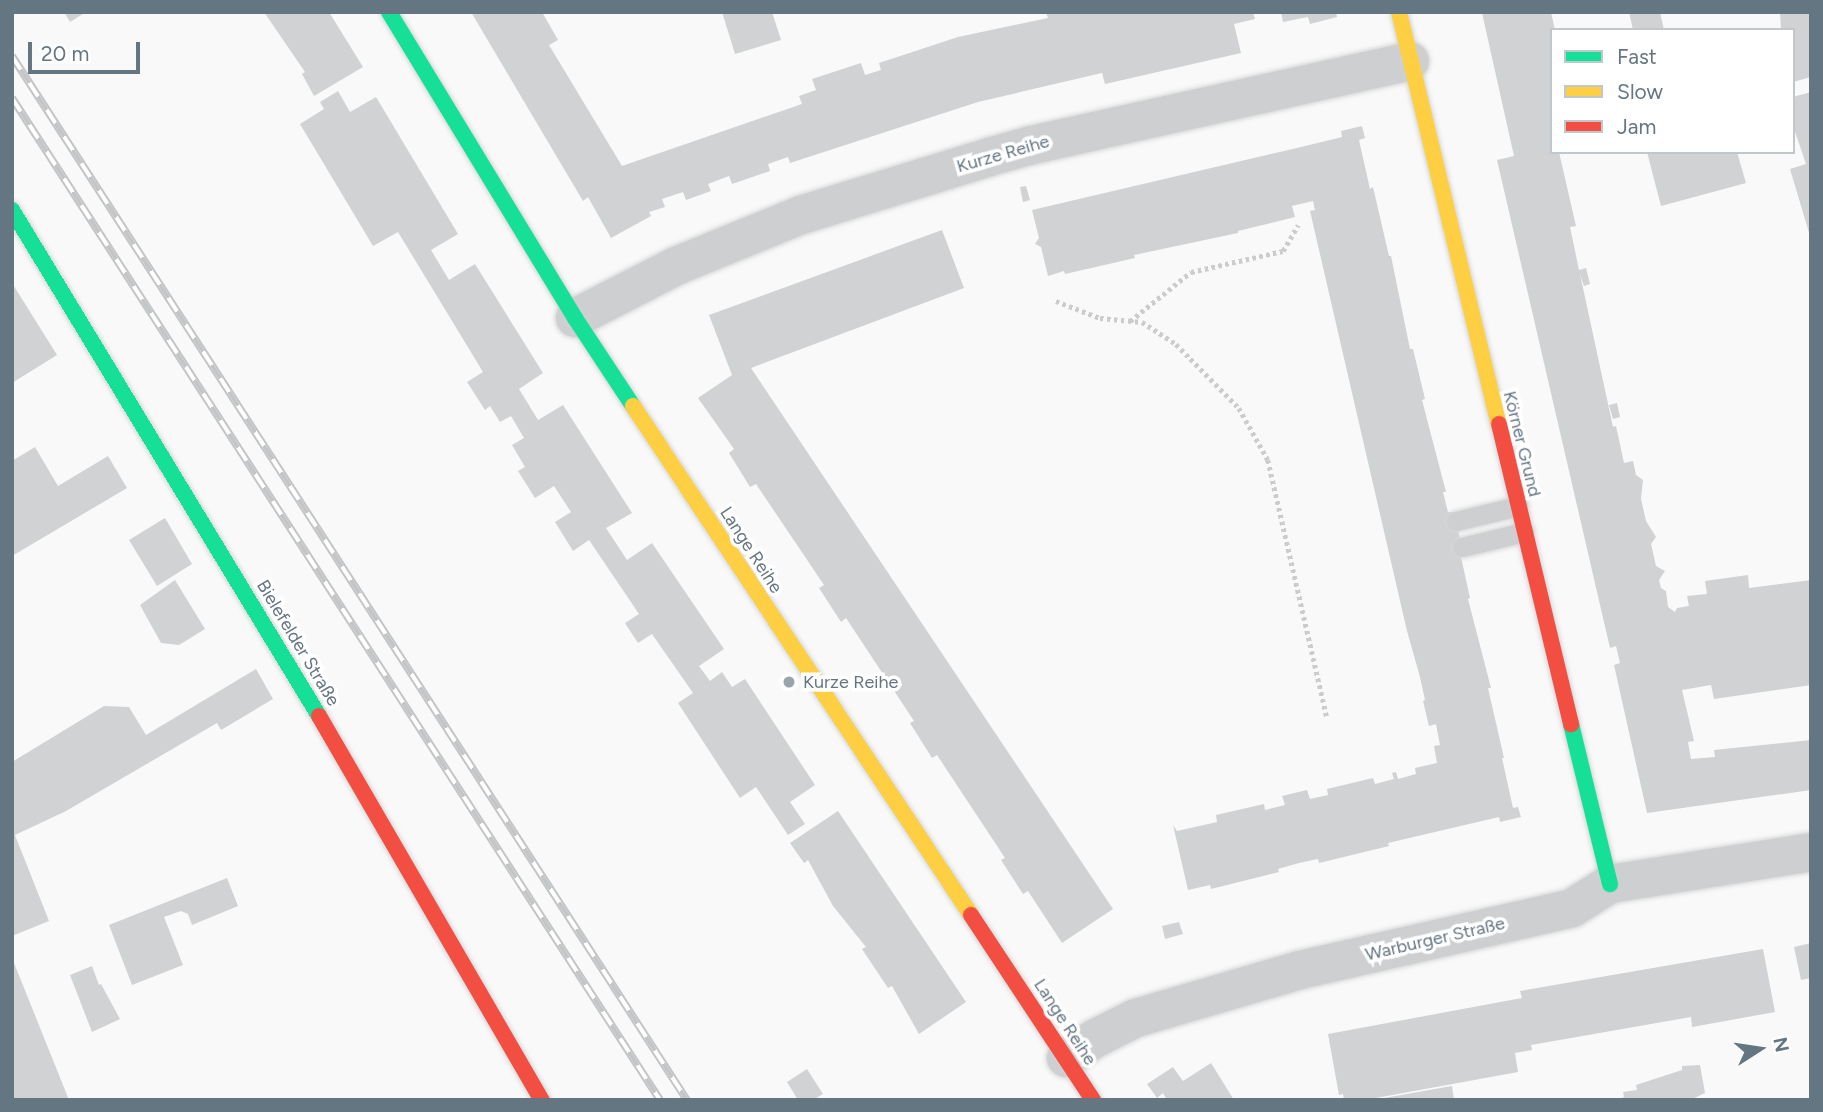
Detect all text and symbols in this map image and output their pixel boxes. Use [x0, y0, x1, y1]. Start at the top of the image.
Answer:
scale bar [32, 28, 144, 72]
legend [1550, 28, 1795, 154]
text: 20 m [41, 41, 89, 66]
text: Fast [1617, 44, 1657, 69]
text: Slow [1617, 79, 1663, 104]
text: Jam [1617, 114, 1656, 139]
street label: Kurze Reihe [954, 130, 1052, 178]
street label: Körner Grund [1498, 389, 1546, 499]
street label: Lange Reihe [715, 503, 787, 597]
street label: Bielefelder Straße [252, 576, 344, 710]
place label: Kurze Reihe [803, 671, 898, 693]
marker: Kurze Reihe [781, 674, 797, 690]
street label: Warburger Straße [1363, 912, 1507, 966]
street label: Lange Reihe [1029, 975, 1101, 1069]
north arrow [1725, 1014, 1795, 1084]
text: N [1768, 1035, 1794, 1054]

